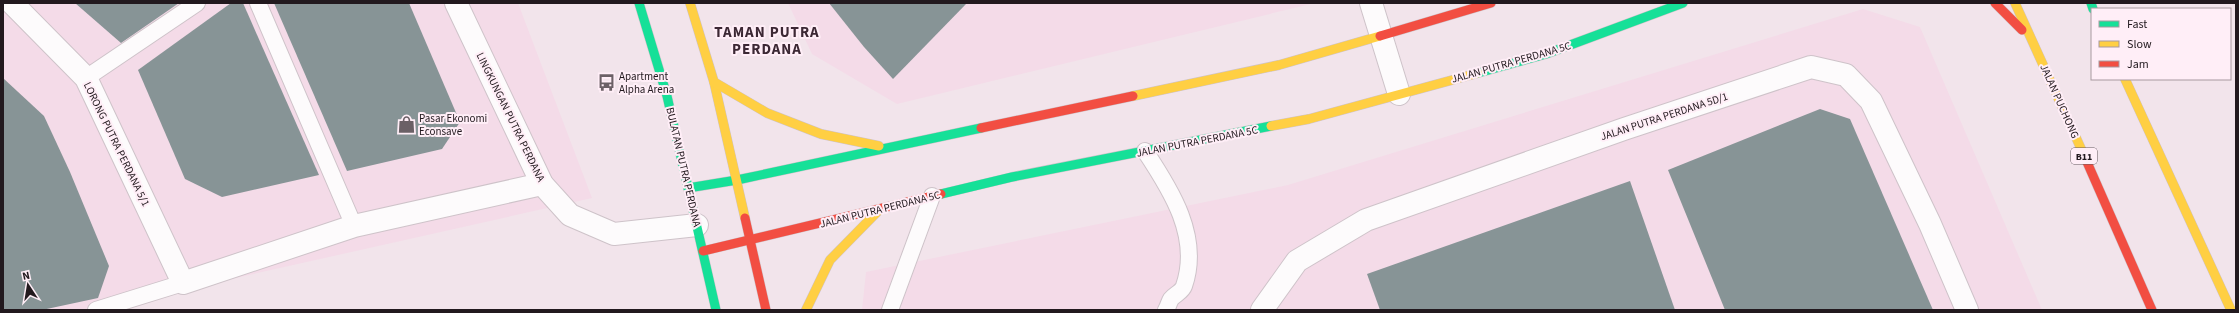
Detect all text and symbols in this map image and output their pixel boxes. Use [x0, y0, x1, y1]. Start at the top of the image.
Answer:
legend [2091, 8, 2231, 80]
text: Fast [2127, 16, 2147, 33]
district label: TAMAN PUTRA PERDANA [714, 22, 820, 60]
text: Slow [2127, 36, 2152, 53]
street label: JALAN PUTRA PERDANA 5C [1450, 38, 1573, 87]
street label: LINGKUNGAN PUTRA PERDANA [473, 50, 548, 184]
text: Jam [2127, 56, 2149, 73]
street label: JALAN PUCHONG [2036, 62, 2083, 141]
place label: Apartment Alpha Arena [619, 69, 674, 97]
bus stop icon: Apartment Alpha Arena [596, 72, 616, 92]
street label: LORONG PUTRA PERDANA 5/1 [80, 80, 153, 209]
street label: JALAN PUTRA PERDANA 5D/1 [1599, 89, 1730, 144]
street label: BULATAN PUTRA PERDANA [662, 106, 705, 229]
place label: Pasar Ekonomi Econsave [419, 111, 487, 139]
shop icon: Pasar Ekonomi Econsave [396, 114, 416, 134]
street label: JALAN PUTRA PERDANA 5C [1135, 122, 1259, 161]
road number: B11 [2071, 148, 2097, 164]
street label: JALAN PUTRA PERDANA 5C [818, 187, 942, 232]
north arrow [8, 265, 48, 305]
text: N [21, 268, 31, 284]

